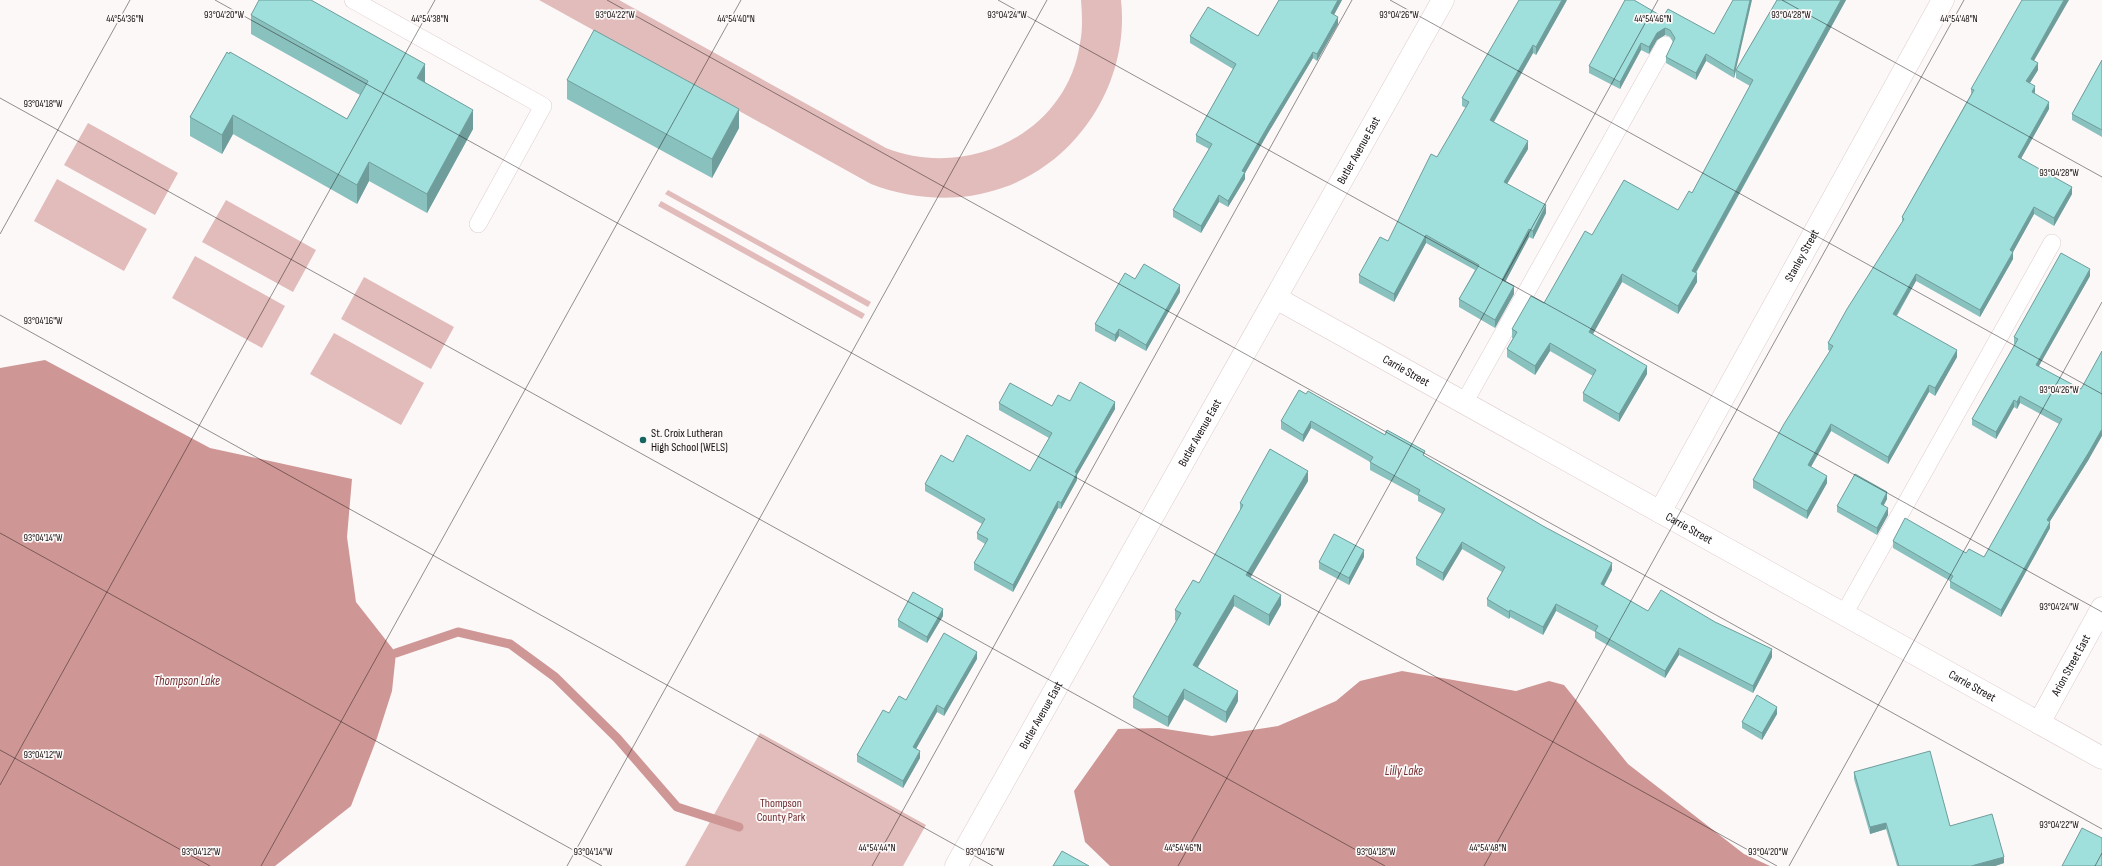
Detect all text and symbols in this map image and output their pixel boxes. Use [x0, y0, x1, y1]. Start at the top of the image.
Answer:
text: 93°04'20"W [204, 9, 244, 21]
text: 93°04'22"W [595, 9, 635, 21]
text: 93°04'24"W [987, 9, 1027, 21]
text: 93°04'26"W [1379, 9, 1419, 21]
text: 93°04'28"W [1771, 9, 1811, 21]
text: 44°54'36"N [106, 13, 144, 25]
text: 44°54'38"N [411, 13, 449, 25]
text: 44°54'40"N [717, 13, 755, 25]
text: 44°54'46"N [1634, 13, 1672, 25]
text: 44°54'48"N [1940, 13, 1978, 25]
text: 93°04'18"W [23, 98, 63, 110]
street label: Butler Avenue East [1334, 114, 1384, 187]
text: 93°04'28"W [2039, 167, 2079, 179]
street label: Stanley Street [1782, 227, 1823, 285]
text: 93°04'16"W [23, 315, 63, 327]
street label: Carrie Street [1380, 352, 1432, 390]
text: 93°04'26"W [2039, 384, 2079, 396]
street label: Butler Avenue East [1175, 396, 1225, 469]
place label: St. Croix Lutheran High School (WELS) [651, 426, 728, 455]
marker: St. Croix Lutheran High School (WELS) [638, 435, 648, 445]
street label: Carrie Street [1663, 509, 1715, 548]
text: 93°04'14"W [24, 532, 63, 544]
text: 93°04'24"W [2039, 601, 2079, 613]
street label: Arion Street East [2048, 632, 2094, 700]
street label: Carrie Street [1946, 667, 1999, 705]
water label: Thompson Lake [154, 673, 220, 689]
street label: Butler Avenue East [1016, 679, 1066, 752]
text: 93°04'12"W [24, 749, 63, 761]
water label: Lilly Lake [1385, 763, 1423, 779]
park label: Thompson County Park [757, 796, 806, 825]
text: 93°04'22"W [2039, 819, 2079, 831]
text: 44°54'44"N [858, 842, 896, 854]
text: 44°54'46"N [1164, 842, 1202, 854]
text: 44°54'48"N [1469, 842, 1507, 854]
text: 93°04'12"W [182, 846, 221, 858]
text: 93°04'14"W [574, 846, 613, 858]
text: 93°04'16"W [965, 846, 1005, 858]
text: 93°04'18"W [1356, 846, 1396, 858]
text: 93°04'20"W [1748, 846, 1788, 858]

